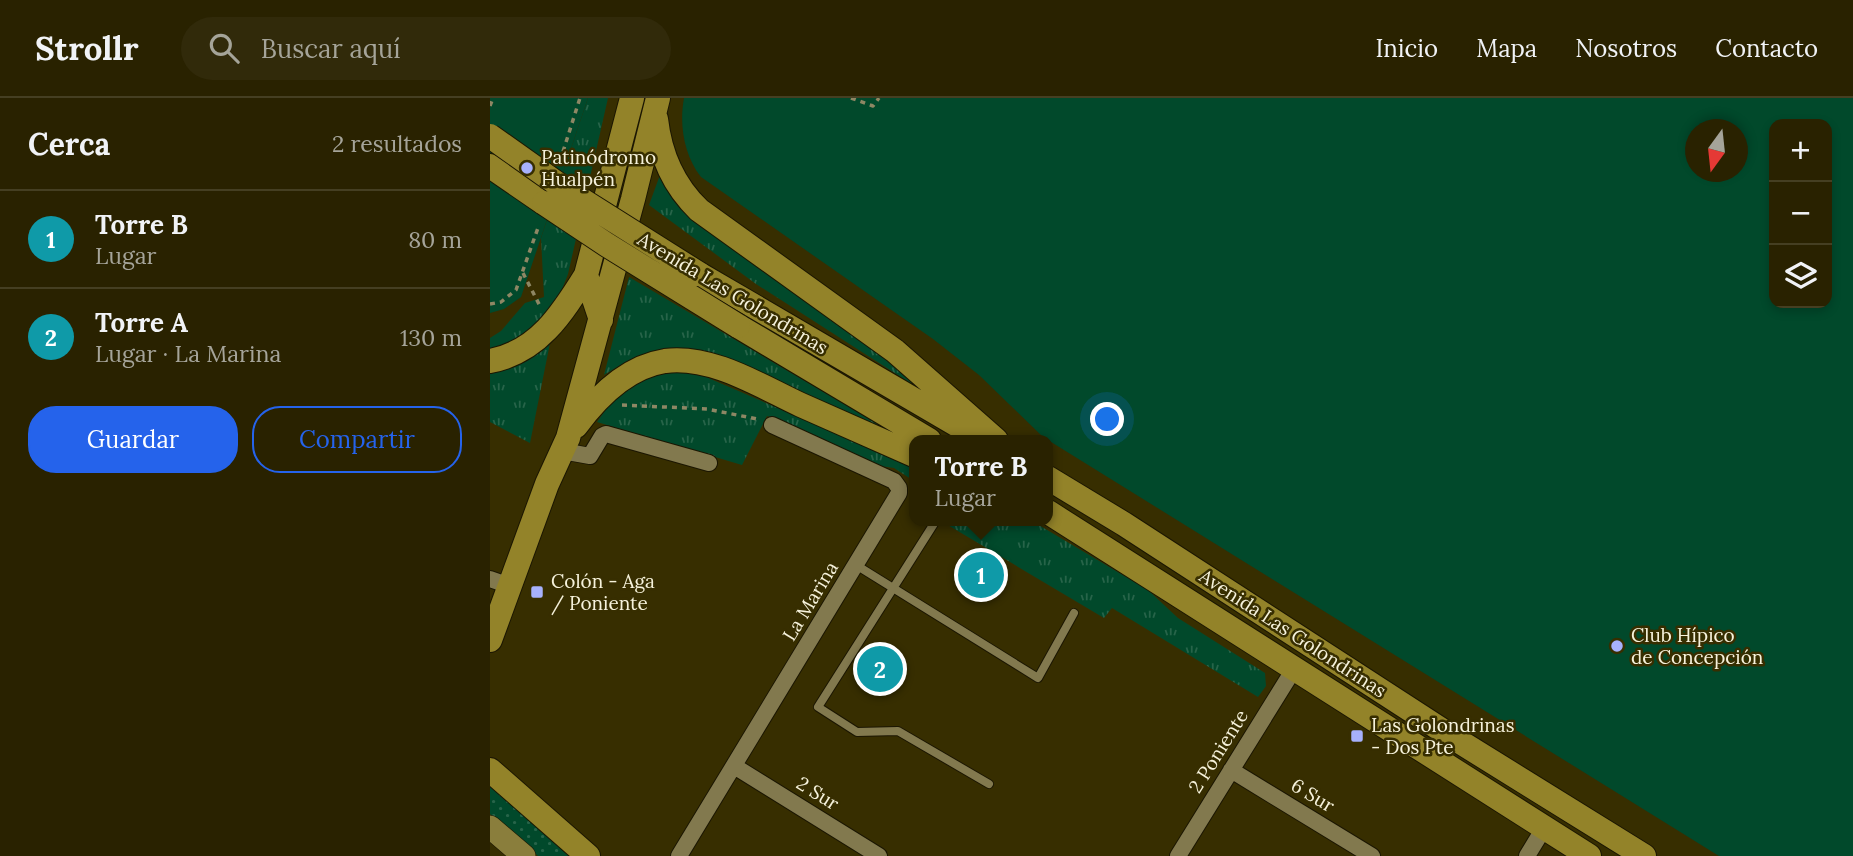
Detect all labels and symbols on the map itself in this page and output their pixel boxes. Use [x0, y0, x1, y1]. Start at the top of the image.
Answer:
north arrow [1685, 119, 1748, 182]
place label: Patinódromo Hualpén [541, 145, 656, 191]
marker: Patinódromo Hualpén [519, 160, 535, 176]
street label: Avenida Las Golondrinas [633, 226, 833, 359]
your location [1090, 402, 1124, 436]
pin: 1 [958, 549, 1004, 601]
street label: La Marina [777, 557, 843, 645]
street label: Avenida Las Golondrinas [1194, 563, 1391, 702]
place label: Colón - Aga / Poniente [551, 569, 655, 616]
marker: Colón - Aga / Poniente [529, 584, 545, 600]
place label: Club Hípico de Concepción [1631, 623, 1763, 669]
marker: Club Hípico de Concepción [1609, 638, 1625, 654]
pin: 2 [857, 643, 903, 695]
street label: 2 Poniente [1183, 705, 1253, 797]
place label: Las Golondrinas - Dos Pte [1371, 713, 1515, 759]
marker: Las Golondrinas - Dos Pte [1349, 728, 1365, 744]
street label: 2 Sur [792, 771, 844, 816]
street label: 6 Sur [1287, 773, 1340, 818]

